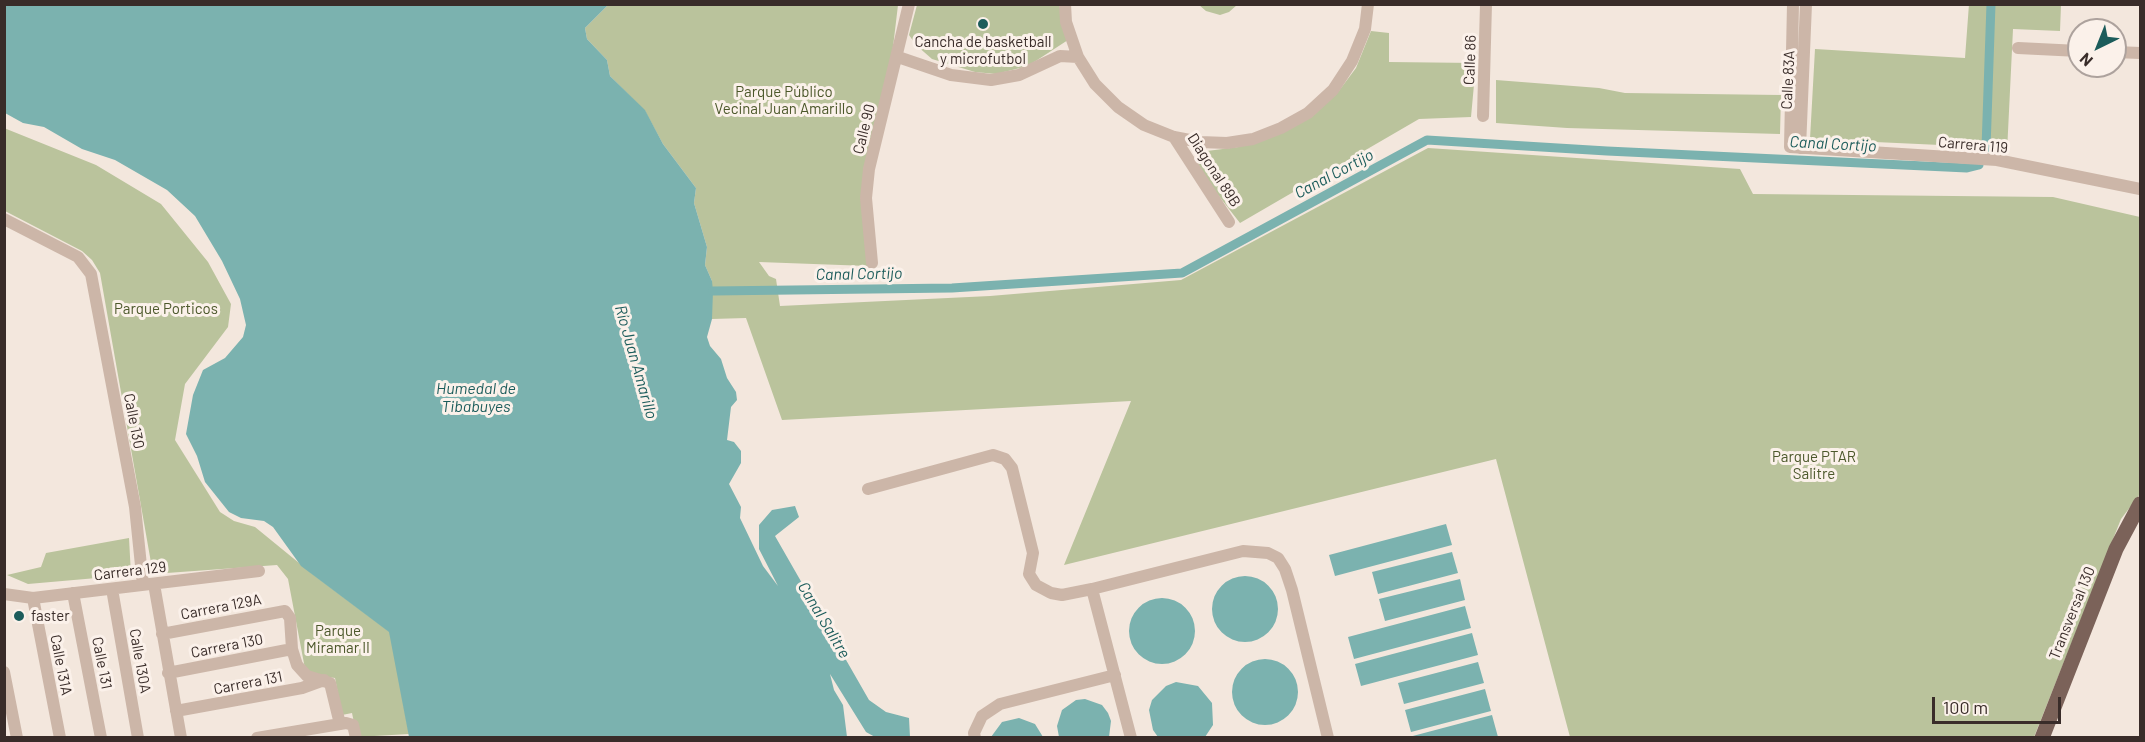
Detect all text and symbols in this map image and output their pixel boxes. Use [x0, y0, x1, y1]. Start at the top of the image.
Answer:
marker: Cancha de basketball y microfutbol [976, 17, 990, 31]
north arrow [2067, 18, 2127, 78]
place label: Cancha de basketball y microfutbol [915, 33, 1051, 68]
street label: Calle 86 [1460, 35, 1480, 85]
text: N [2075, 49, 2096, 71]
street label: Calle 83A [1777, 50, 1799, 110]
park label: Parque Público Vecinal Juan Amarillo [715, 83, 853, 118]
street label: Calle 90 [849, 102, 879, 156]
street label: Diagonal 89B [1184, 130, 1244, 210]
water label: Canal Cortijo [1789, 132, 1877, 156]
street label: Carrera 119 [1937, 133, 2009, 157]
water label: Canal Cortijo [1291, 145, 1377, 203]
water label: Canal Cortijo [815, 264, 903, 284]
park label: Parque Porticos [114, 300, 218, 318]
water label: Río Juan Amarillo [611, 303, 661, 421]
water label: Humedal de Tibabuyes [436, 379, 516, 417]
street label: Calle 130 [120, 392, 148, 450]
park label: Parque PTAR Salitre [1772, 448, 1856, 483]
street label: Carrera 129 [93, 558, 167, 584]
street label: Transversal 130 [2045, 564, 2099, 662]
water label: Canal Salitre [794, 578, 854, 662]
street label: Carrera 129A [179, 590, 263, 624]
place label: faster [31, 607, 70, 625]
marker: faster [12, 609, 26, 623]
park label: Parque Miramar II [306, 622, 370, 657]
street label: Calle 130A [125, 627, 155, 695]
street label: Carrera 130 [189, 630, 265, 662]
street label: Calle 131A [46, 633, 76, 697]
street label: Calle 131 [88, 635, 116, 691]
street label: Carrera 131 [212, 668, 284, 698]
scale bar [1935, 685, 2064, 723]
text: 100 m [1943, 696, 1988, 718]

